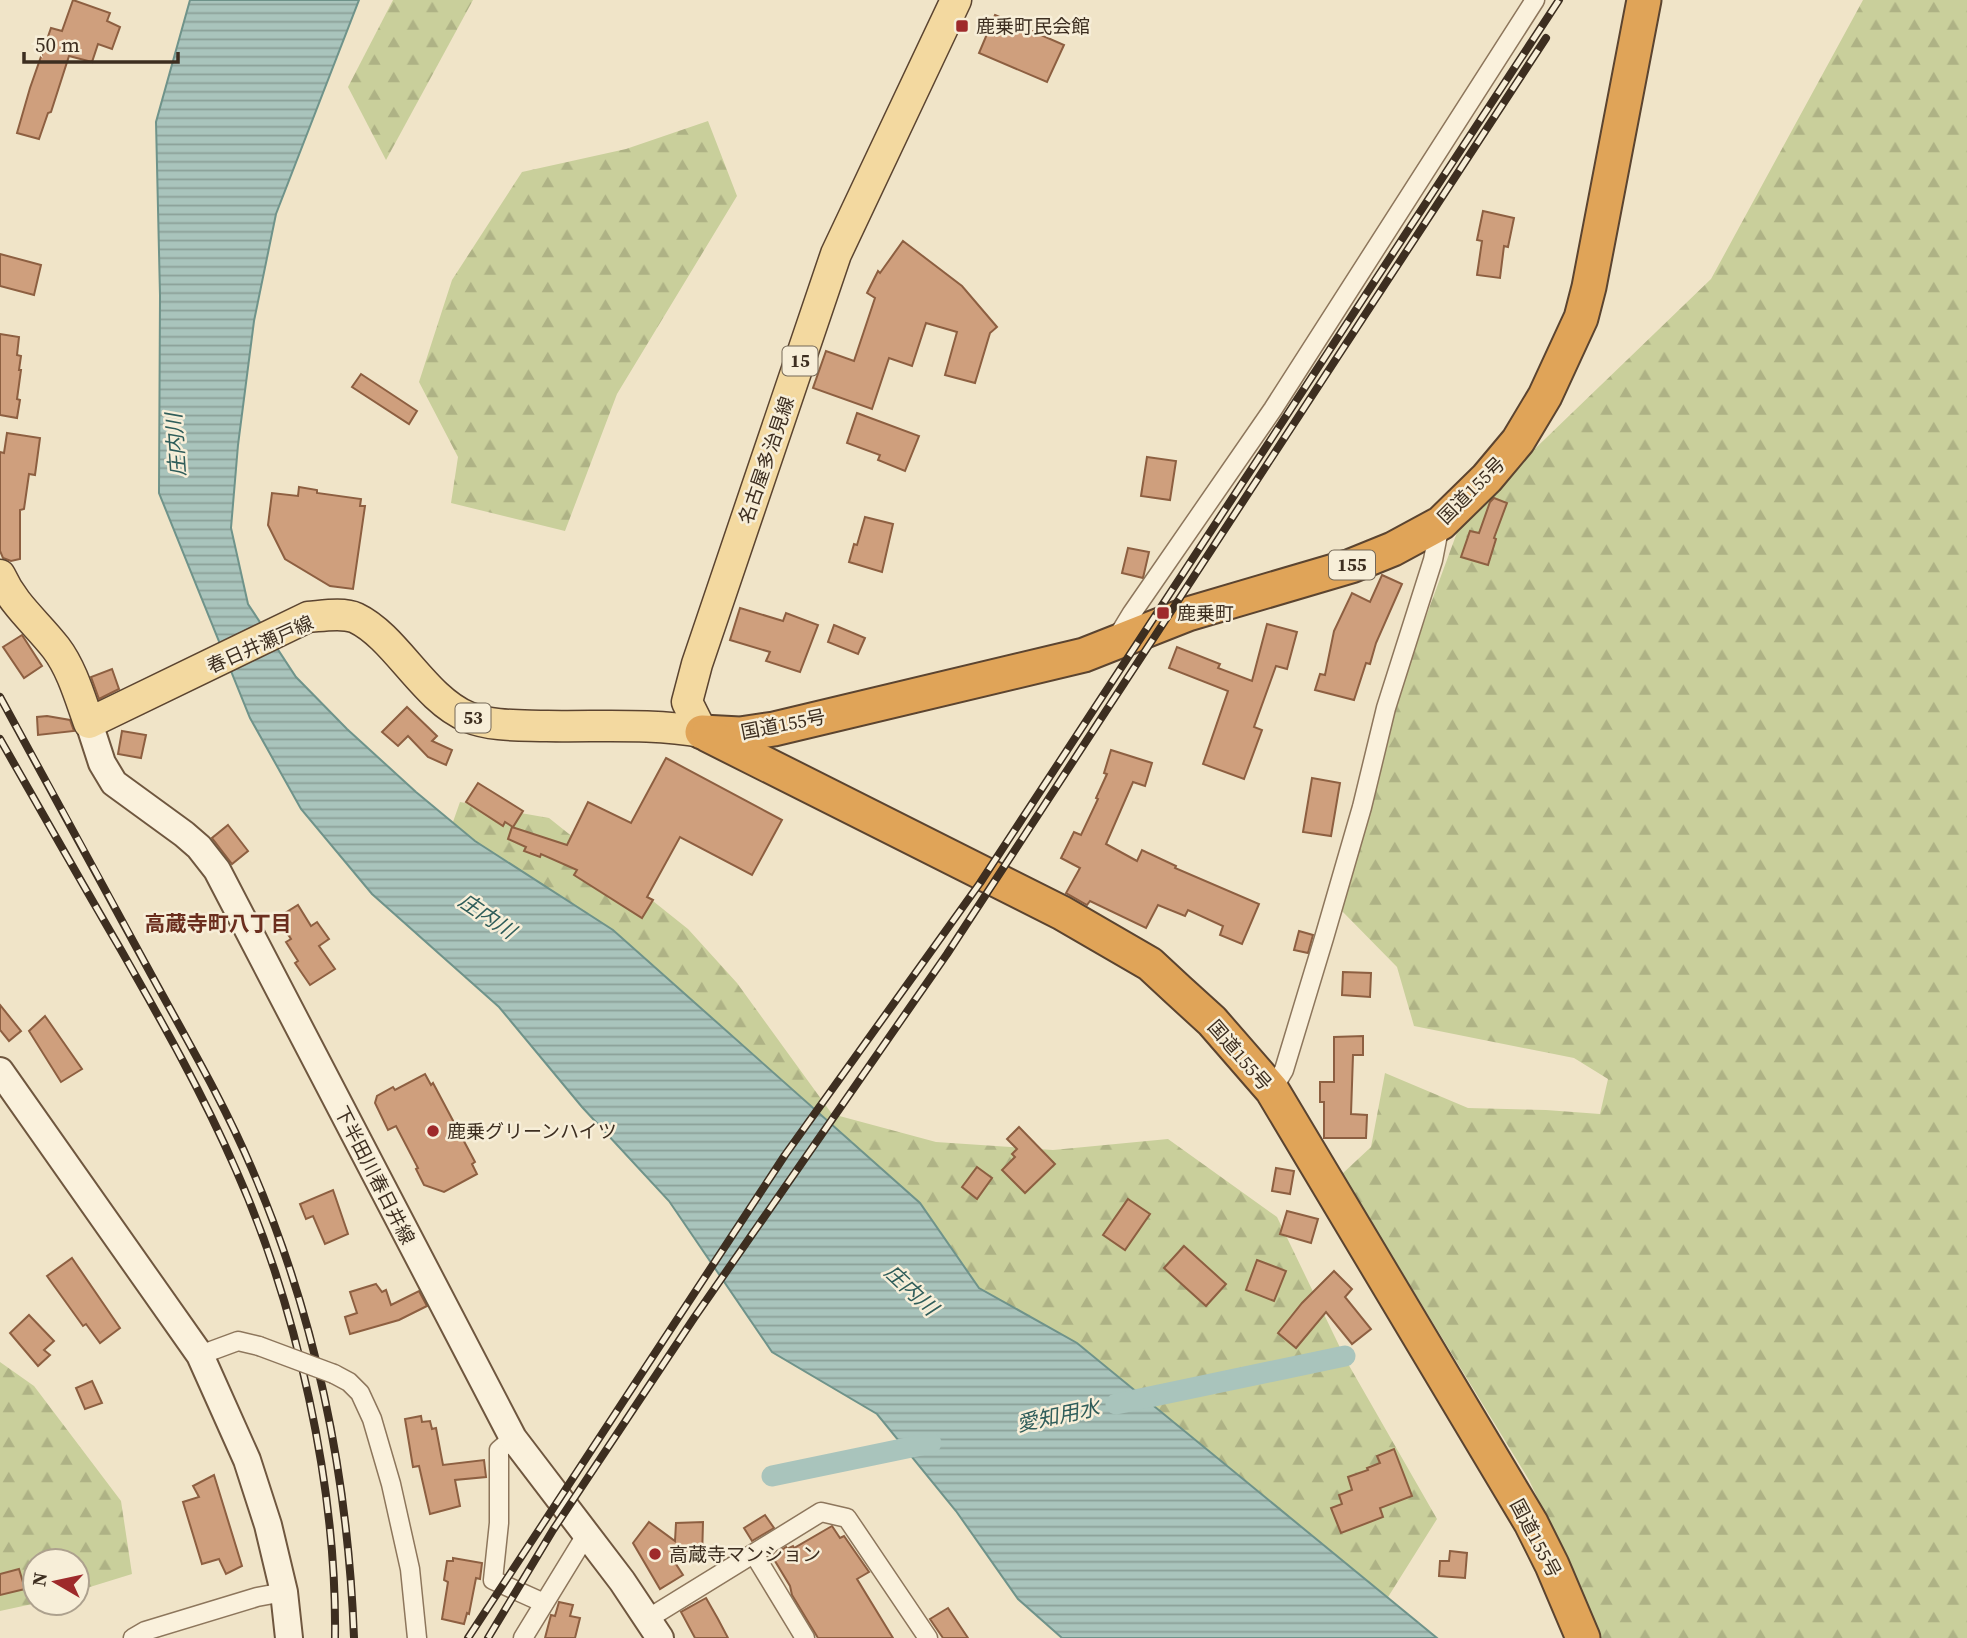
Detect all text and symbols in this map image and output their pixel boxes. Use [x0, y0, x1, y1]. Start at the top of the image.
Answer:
place label: 鹿乗町民会館 [976, 13, 1090, 39]
marker: 鹿乗町民会館 [954, 18, 970, 34]
scale bar [24, 21, 178, 65]
text: 50 m [35, 30, 80, 59]
road number: 15 [782, 346, 818, 376]
street label: 名古屋多治見線 [732, 393, 800, 527]
water label: 庄内川 [159, 411, 192, 477]
street label: 国道155号 [1432, 451, 1510, 529]
road number: 155 [1329, 550, 1375, 580]
place label: 鹿乗町 [1177, 600, 1234, 626]
marker: 鹿乗町 [1155, 605, 1171, 621]
street label: 春日井瀬戸線 [203, 609, 317, 679]
street label: 国道155号 [739, 703, 827, 745]
road number: 53 [456, 704, 490, 732]
water label: 庄内川 [453, 886, 523, 946]
district label: 高蔵寺町八丁目 [145, 909, 292, 938]
street label: 国道155号 [1202, 1014, 1278, 1096]
street label: 下半田川春日井線 [329, 1101, 421, 1249]
place label: 鹿乗グリーンハイツ [447, 1118, 617, 1144]
marker: 鹿乗グリーンハイツ [425, 1123, 441, 1139]
water label: 庄内川 [878, 1258, 946, 1323]
water label: 愛知用水 [1014, 1392, 1104, 1438]
street label: 国道155号 [1504, 1494, 1568, 1582]
place label: 高蔵寺マンション [669, 1541, 821, 1567]
marker: 高蔵寺マンション [647, 1546, 663, 1562]
north arrow [21, 1547, 91, 1617]
text: N [25, 1570, 53, 1588]

